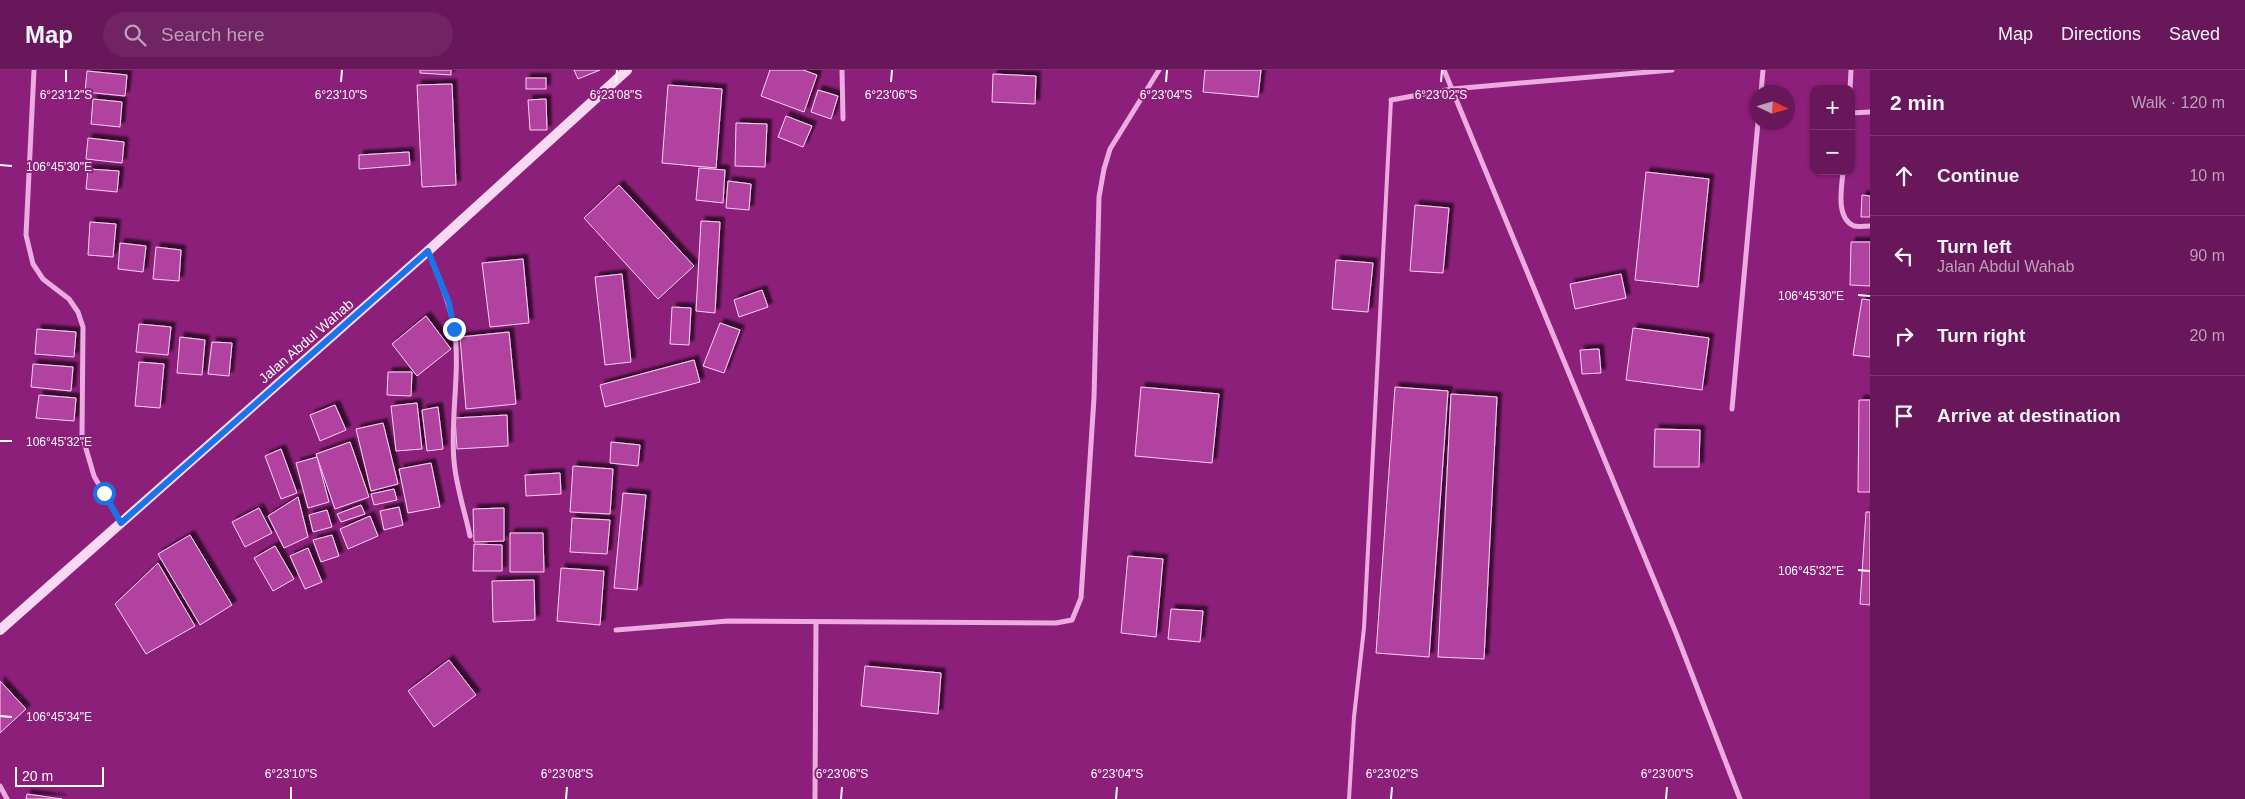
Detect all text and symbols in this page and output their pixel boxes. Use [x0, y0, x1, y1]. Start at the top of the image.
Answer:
search box [103, 12, 453, 57]
text: Map [25, 21, 73, 48]
icon: search [121, 21, 149, 49]
text: Search here [161, 24, 265, 45]
text: Map [1998, 24, 2033, 44]
text: Directions [2061, 24, 2141, 44]
text: Saved [2169, 24, 2220, 44]
north arrow [1750, 85, 1795, 130]
map controls [1810, 85, 1855, 175]
button: + [1810, 85, 1855, 130]
text: 6°23'12"S [40, 88, 92, 102]
text: 6°23'10"S [315, 88, 367, 102]
text: 6°23'08"S [590, 88, 642, 102]
text: 6°23'06"S [865, 88, 917, 102]
text: 6°23'04"S [1140, 88, 1192, 102]
text: 6°23'02"S [1415, 88, 1467, 102]
text: 2 min [1890, 91, 1945, 114]
text: Walk · 120 m [2131, 94, 2225, 111]
button: − [1810, 130, 1855, 175]
text: 106°45'30"E [26, 160, 92, 174]
icon: ahead [1890, 162, 1918, 190]
text: Continue [1937, 165, 2019, 186]
text: 10 m [2189, 167, 2225, 184]
text: Turn left [1937, 236, 2012, 257]
icon: left [1890, 242, 1918, 270]
text: 90 m [2189, 247, 2225, 264]
text: Jalan Abdul Wahab [1937, 258, 2074, 275]
text: 106°45'30"E [1778, 289, 1844, 303]
street label: Jalan Abdul Wahab [255, 295, 357, 386]
route end [443, 318, 466, 341]
icon: right [1890, 322, 1918, 350]
text: Turn right [1937, 325, 2025, 346]
text: 20 m [2189, 327, 2225, 344]
icon: arrive [1890, 402, 1918, 430]
text: Arrive at destination [1937, 405, 2121, 426]
text: 106°45'32"E [26, 435, 92, 449]
route start [93, 482, 116, 505]
text: 106°45'32"E [1778, 564, 1844, 578]
text: 106°45'34"E [26, 710, 92, 724]
scale bar [15, 764, 104, 787]
text: 6°23'10"S [265, 767, 317, 781]
text: 6°23'08"S [541, 767, 593, 781]
text: 6°23'06"S [816, 767, 868, 781]
text: 6°23'04"S [1091, 767, 1143, 781]
text: 6°23'02"S [1366, 767, 1418, 781]
text: 6°23'00"S [1641, 767, 1693, 781]
text: 20 m [22, 768, 53, 784]

